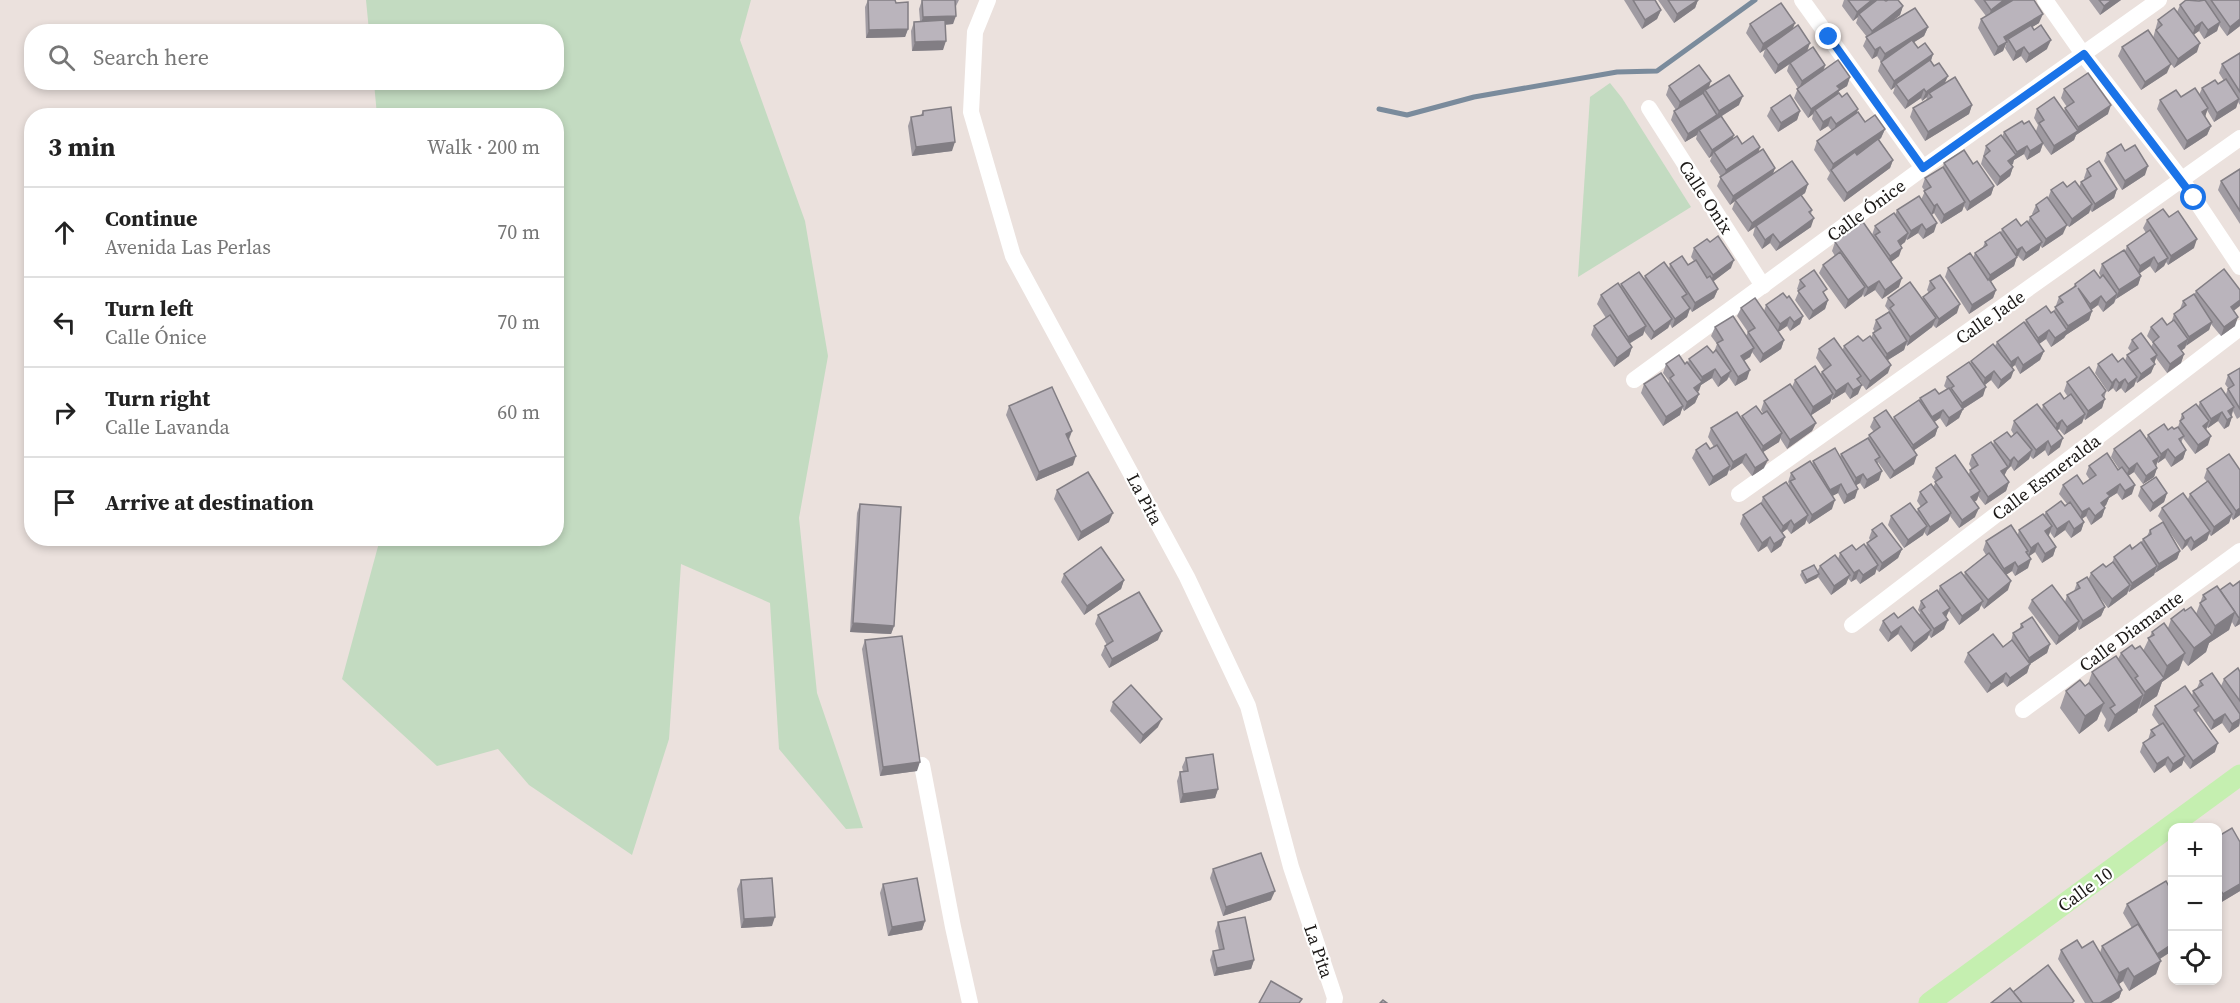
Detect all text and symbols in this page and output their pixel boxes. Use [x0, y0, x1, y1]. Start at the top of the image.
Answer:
route end [1815, 23, 1841, 49]
search box [24, 24, 564, 90]
icon: search [45, 41, 78, 74]
text: Search here [93, 42, 209, 72]
text: 3 min [48, 129, 115, 165]
text: Walk · 200 m [427, 133, 540, 161]
street label: Calle Onix [1673, 155, 1739, 239]
street label: Calle Ónice [1822, 173, 1910, 247]
route start [2180, 184, 2206, 210]
text: Continue [105, 203, 198, 233]
icon: ahead [48, 216, 81, 249]
text: 70 m [497, 218, 540, 246]
text: Avenida Las Perlas [105, 233, 271, 261]
street label: Calle Jade [1950, 284, 2030, 350]
text: Turn left [105, 293, 193, 323]
icon: left [48, 306, 81, 339]
text: 70 m [497, 308, 540, 336]
text: Calle Ónice [105, 323, 207, 351]
text: Turn right [105, 383, 210, 413]
icon: right [48, 396, 81, 429]
text: 60 m [497, 398, 540, 426]
text: Calle Lavanda [105, 413, 230, 441]
street label: Calle Esmeralda [1987, 427, 2106, 526]
street label: La Pita [1121, 469, 1169, 530]
icon: arrive [48, 486, 81, 519]
text: Arrive at destination [105, 487, 314, 517]
street label: Calle Diamante [2074, 585, 2188, 677]
map controls [2168, 823, 2222, 985]
button: + [2168, 823, 2222, 877]
street label: Calle 10 [2052, 860, 2118, 918]
button: − [2168, 877, 2222, 931]
street label: La Pita [1298, 921, 1340, 982]
button: locate [2168, 931, 2222, 985]

